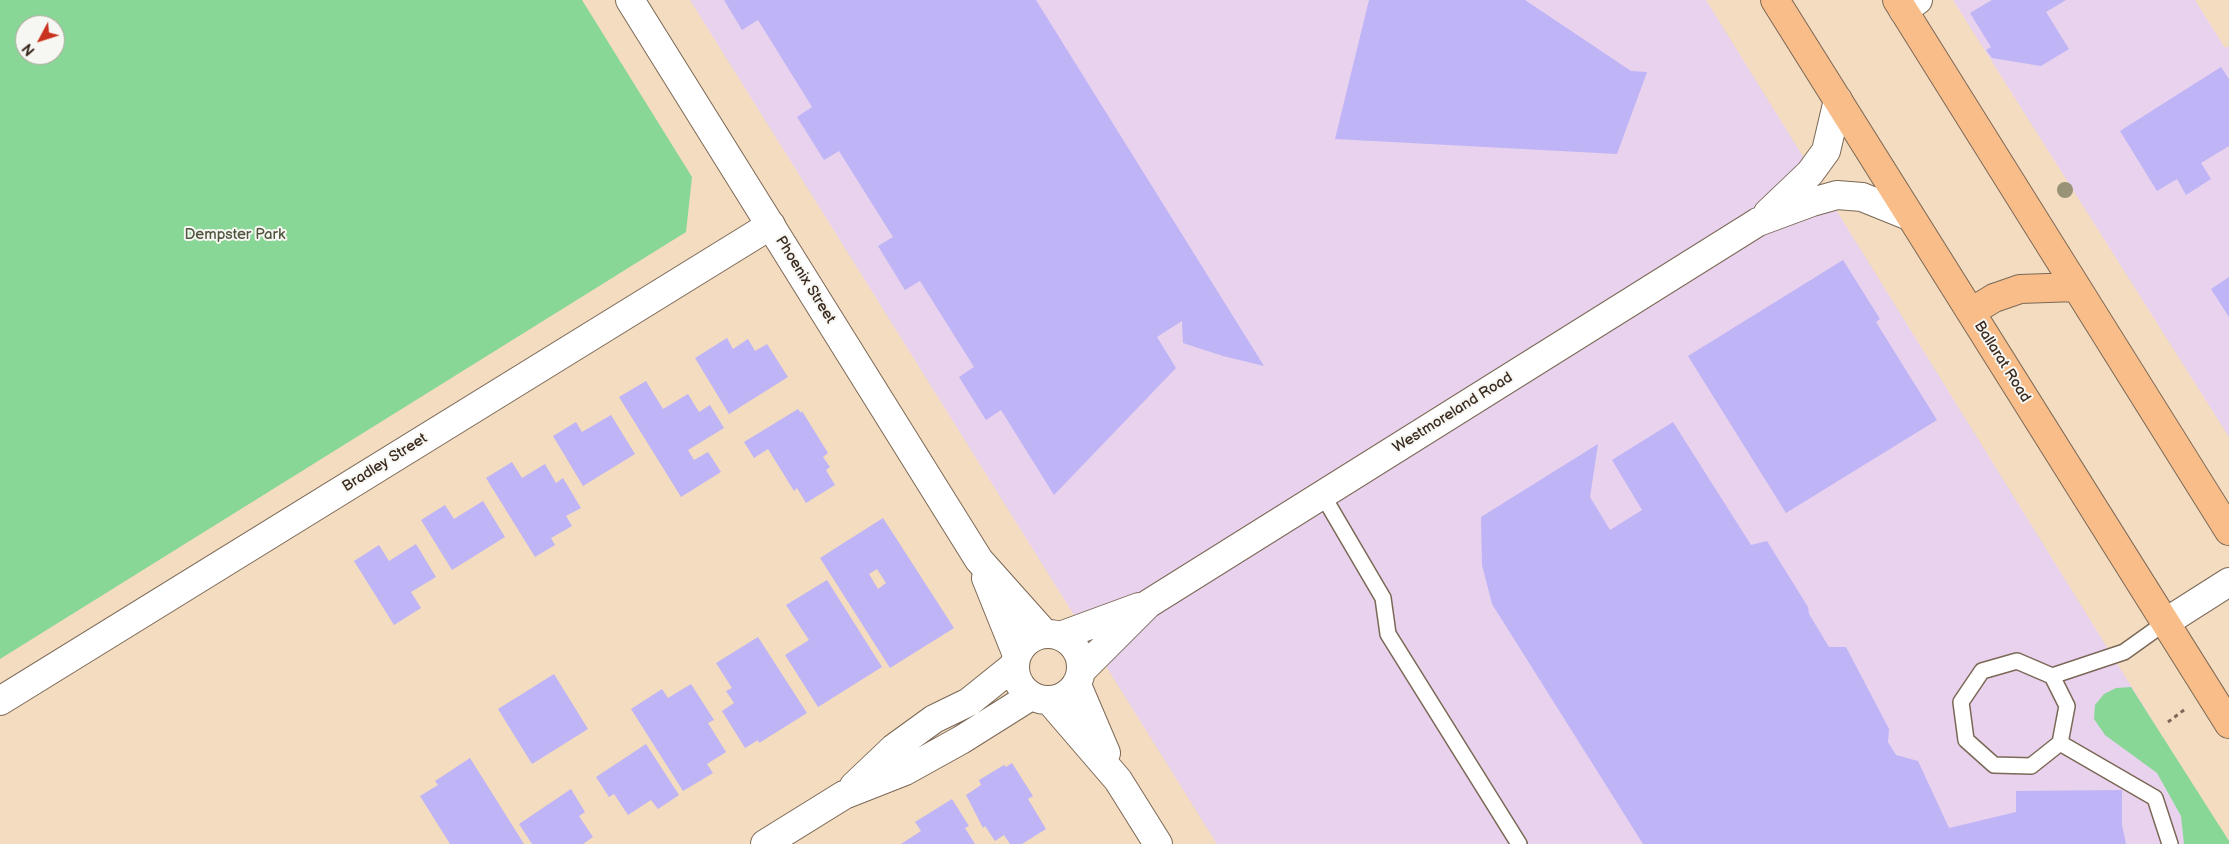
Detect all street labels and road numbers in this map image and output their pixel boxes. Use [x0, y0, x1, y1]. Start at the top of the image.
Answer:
street label: Phoenix Street [771, 233, 839, 327]
street label: Ballarat Road [1970, 318, 2034, 406]
street label: Westmoreland Road [1390, 369, 1516, 457]
street label: Bradley Street [339, 430, 431, 496]

